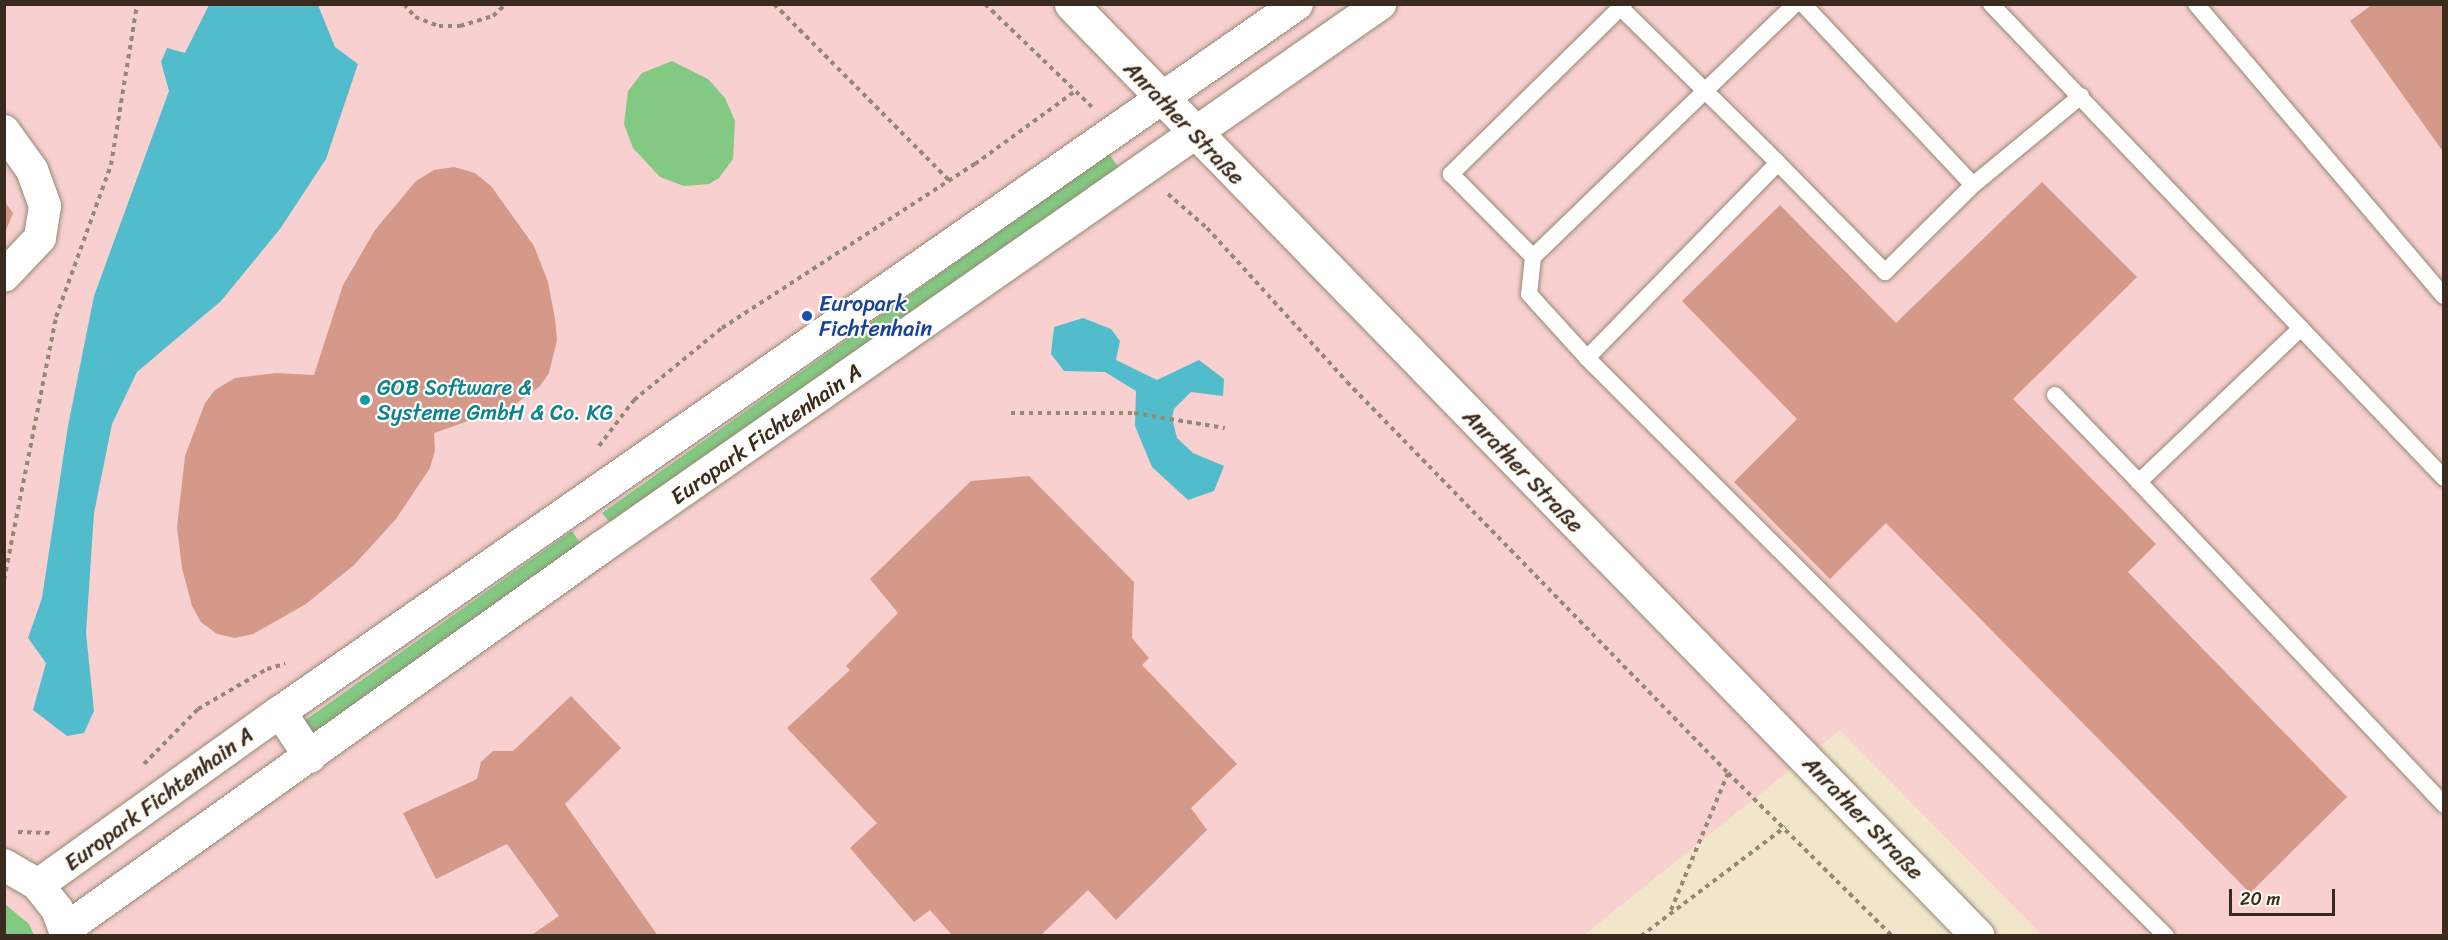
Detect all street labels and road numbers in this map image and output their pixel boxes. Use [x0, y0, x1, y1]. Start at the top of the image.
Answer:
street label: Anrather Straße [1118, 55, 1250, 191]
street label: Europark Fichtenhain A [666, 358, 866, 510]
street label: Anrather Straße [1457, 403, 1589, 539]
street label: Europark Fichtenhain A [60, 722, 258, 876]
street label: Anrather Straße [1797, 750, 1929, 886]

